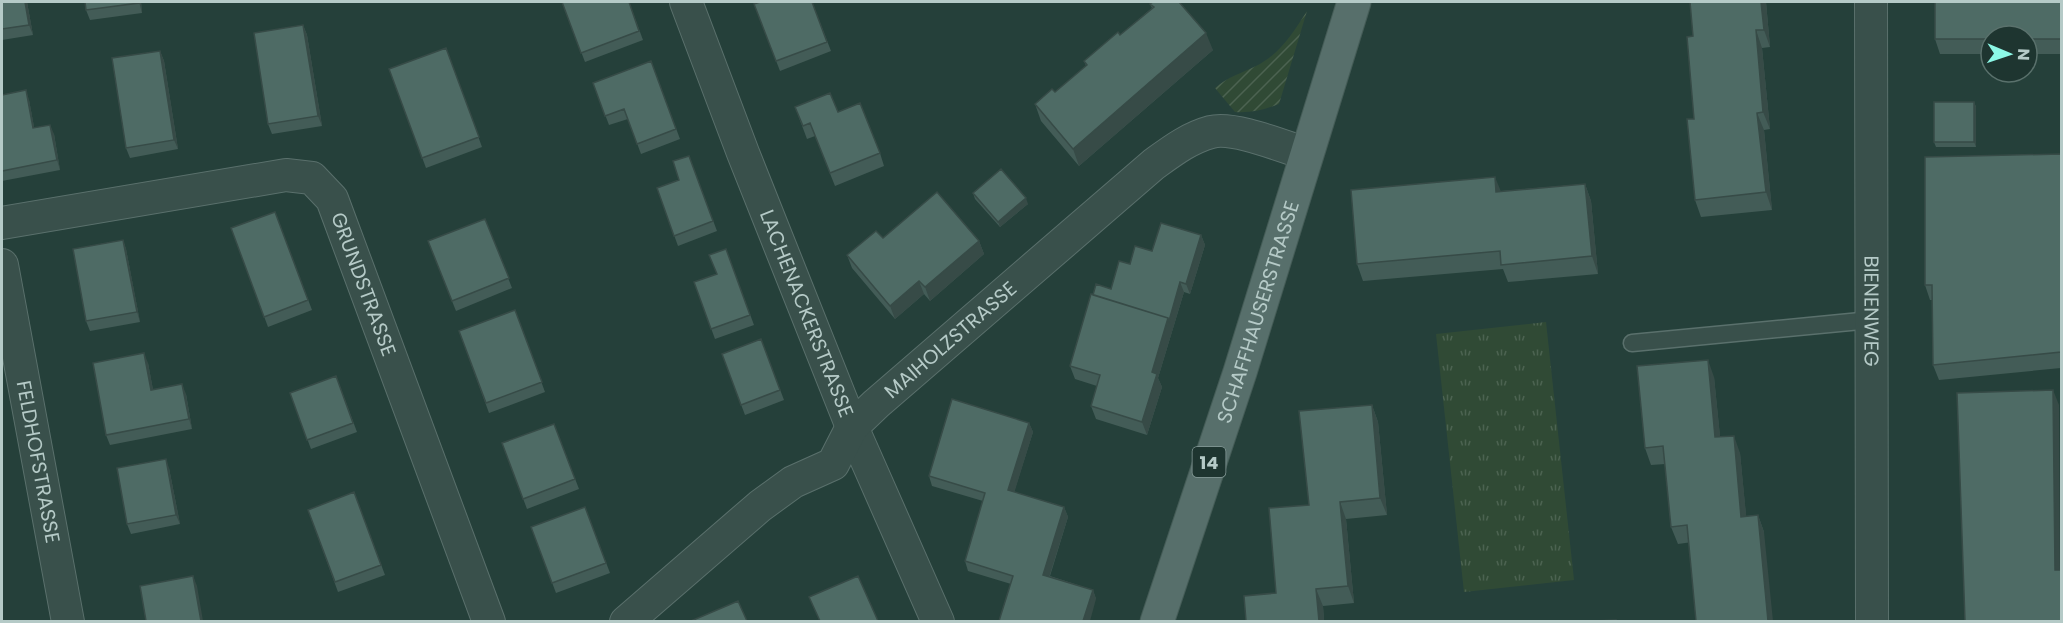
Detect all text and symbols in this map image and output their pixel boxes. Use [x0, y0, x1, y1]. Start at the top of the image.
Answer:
north arrow [1979, 24, 2039, 84]
text: N [2012, 48, 2035, 61]
street label: SCHAFFHAUSERSTRASSE [1210, 197, 1306, 427]
street label: LACHENACKERSTRASSE [753, 205, 861, 421]
street label: GRUNDSTRASSE [324, 208, 403, 360]
street label: BIENENWEG [1857, 255, 1886, 367]
street label: MAIHOLZSTRASSE [878, 275, 1023, 405]
street label: FELDHOFSTRASSE [10, 378, 67, 545]
road number: 14 [1192, 447, 1226, 477]

